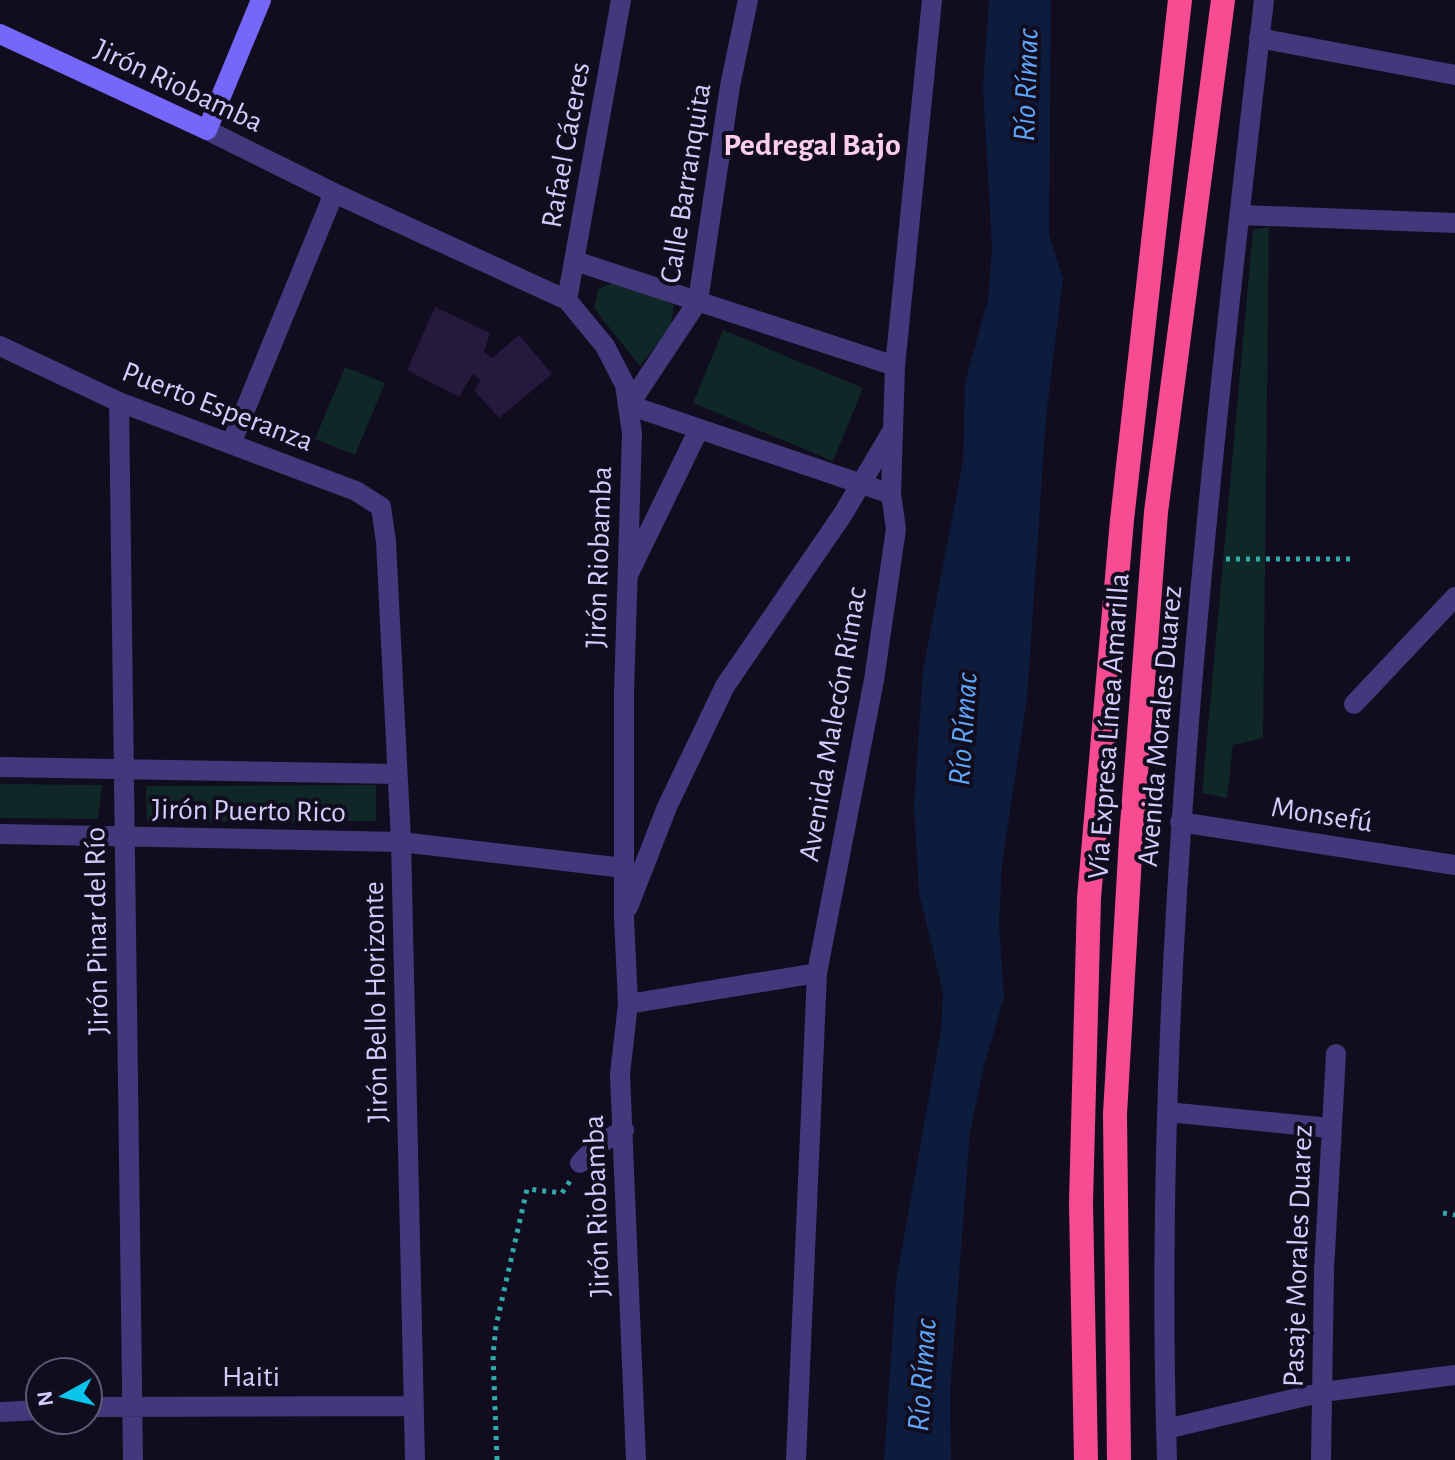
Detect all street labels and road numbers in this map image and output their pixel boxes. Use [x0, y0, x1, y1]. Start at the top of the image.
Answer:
street label: Jirón Riobamba [90, 34, 267, 138]
street label: Rafael Cáceres [537, 60, 595, 230]
street label: Calle Barranquita [655, 81, 717, 285]
street label: Puerto Esperanza [118, 357, 317, 457]
street label: Jirón Riobamba [581, 466, 617, 648]
street label: Vía Expresa Línea Amarilla [1083, 572, 1135, 880]
street label: Avenida Malecón Rímac [794, 584, 872, 864]
street label: Avenida Morales Duarez [1133, 584, 1187, 868]
street label: Monsefú [1269, 792, 1375, 838]
street label: Jirón Puerto Rico [152, 794, 346, 828]
street label: Jirón Pinar del Río [80, 827, 114, 1035]
street label: Jirón Bello Horizonte [359, 881, 393, 1123]
street label: Jirón Riobamba [579, 1115, 615, 1297]
street label: Pasaje Morales Duarez [1278, 1124, 1318, 1388]
street label: Haiti [222, 1362, 280, 1392]

